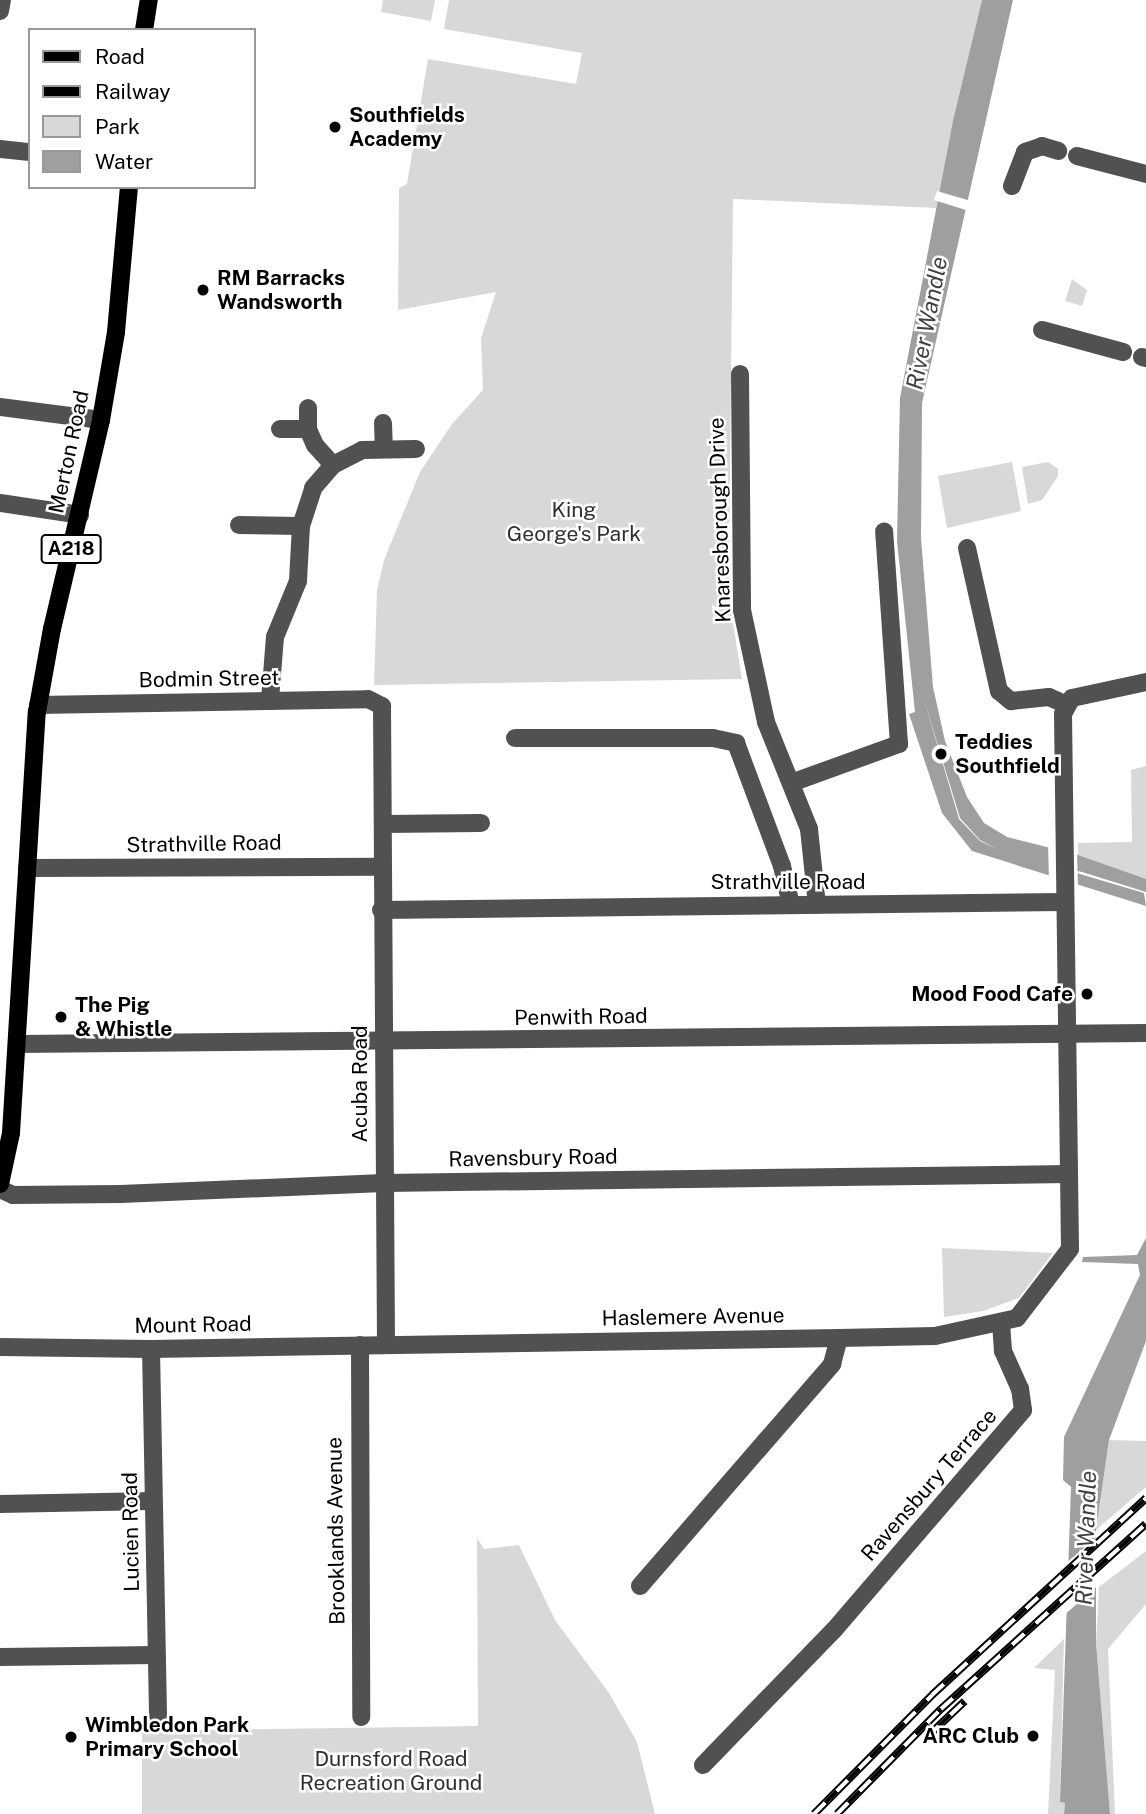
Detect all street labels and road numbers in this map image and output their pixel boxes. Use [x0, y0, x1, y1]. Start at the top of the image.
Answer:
street label: Merton Road [44, 388, 94, 516]
street label: Knaresborough Drive [704, 417, 736, 623]
road number: A218 [40, 534, 102, 564]
street label: Bodmin Street [138, 665, 280, 693]
street label: Strathville Road [126, 830, 282, 858]
street label: Strathville Road [710, 869, 866, 895]
street label: Penwith Road [514, 1003, 648, 1031]
street label: Acuba Road [347, 1025, 373, 1143]
street label: Ravensbury Road [448, 1144, 618, 1172]
street label: Haslemere Avenue [601, 1303, 785, 1331]
street label: Mount Road [134, 1311, 252, 1339]
street label: Ravensbury Terrace [856, 1404, 1002, 1566]
street label: Brooklands Avenue [322, 1437, 350, 1625]
street label: Lucien Road [117, 1472, 145, 1592]

